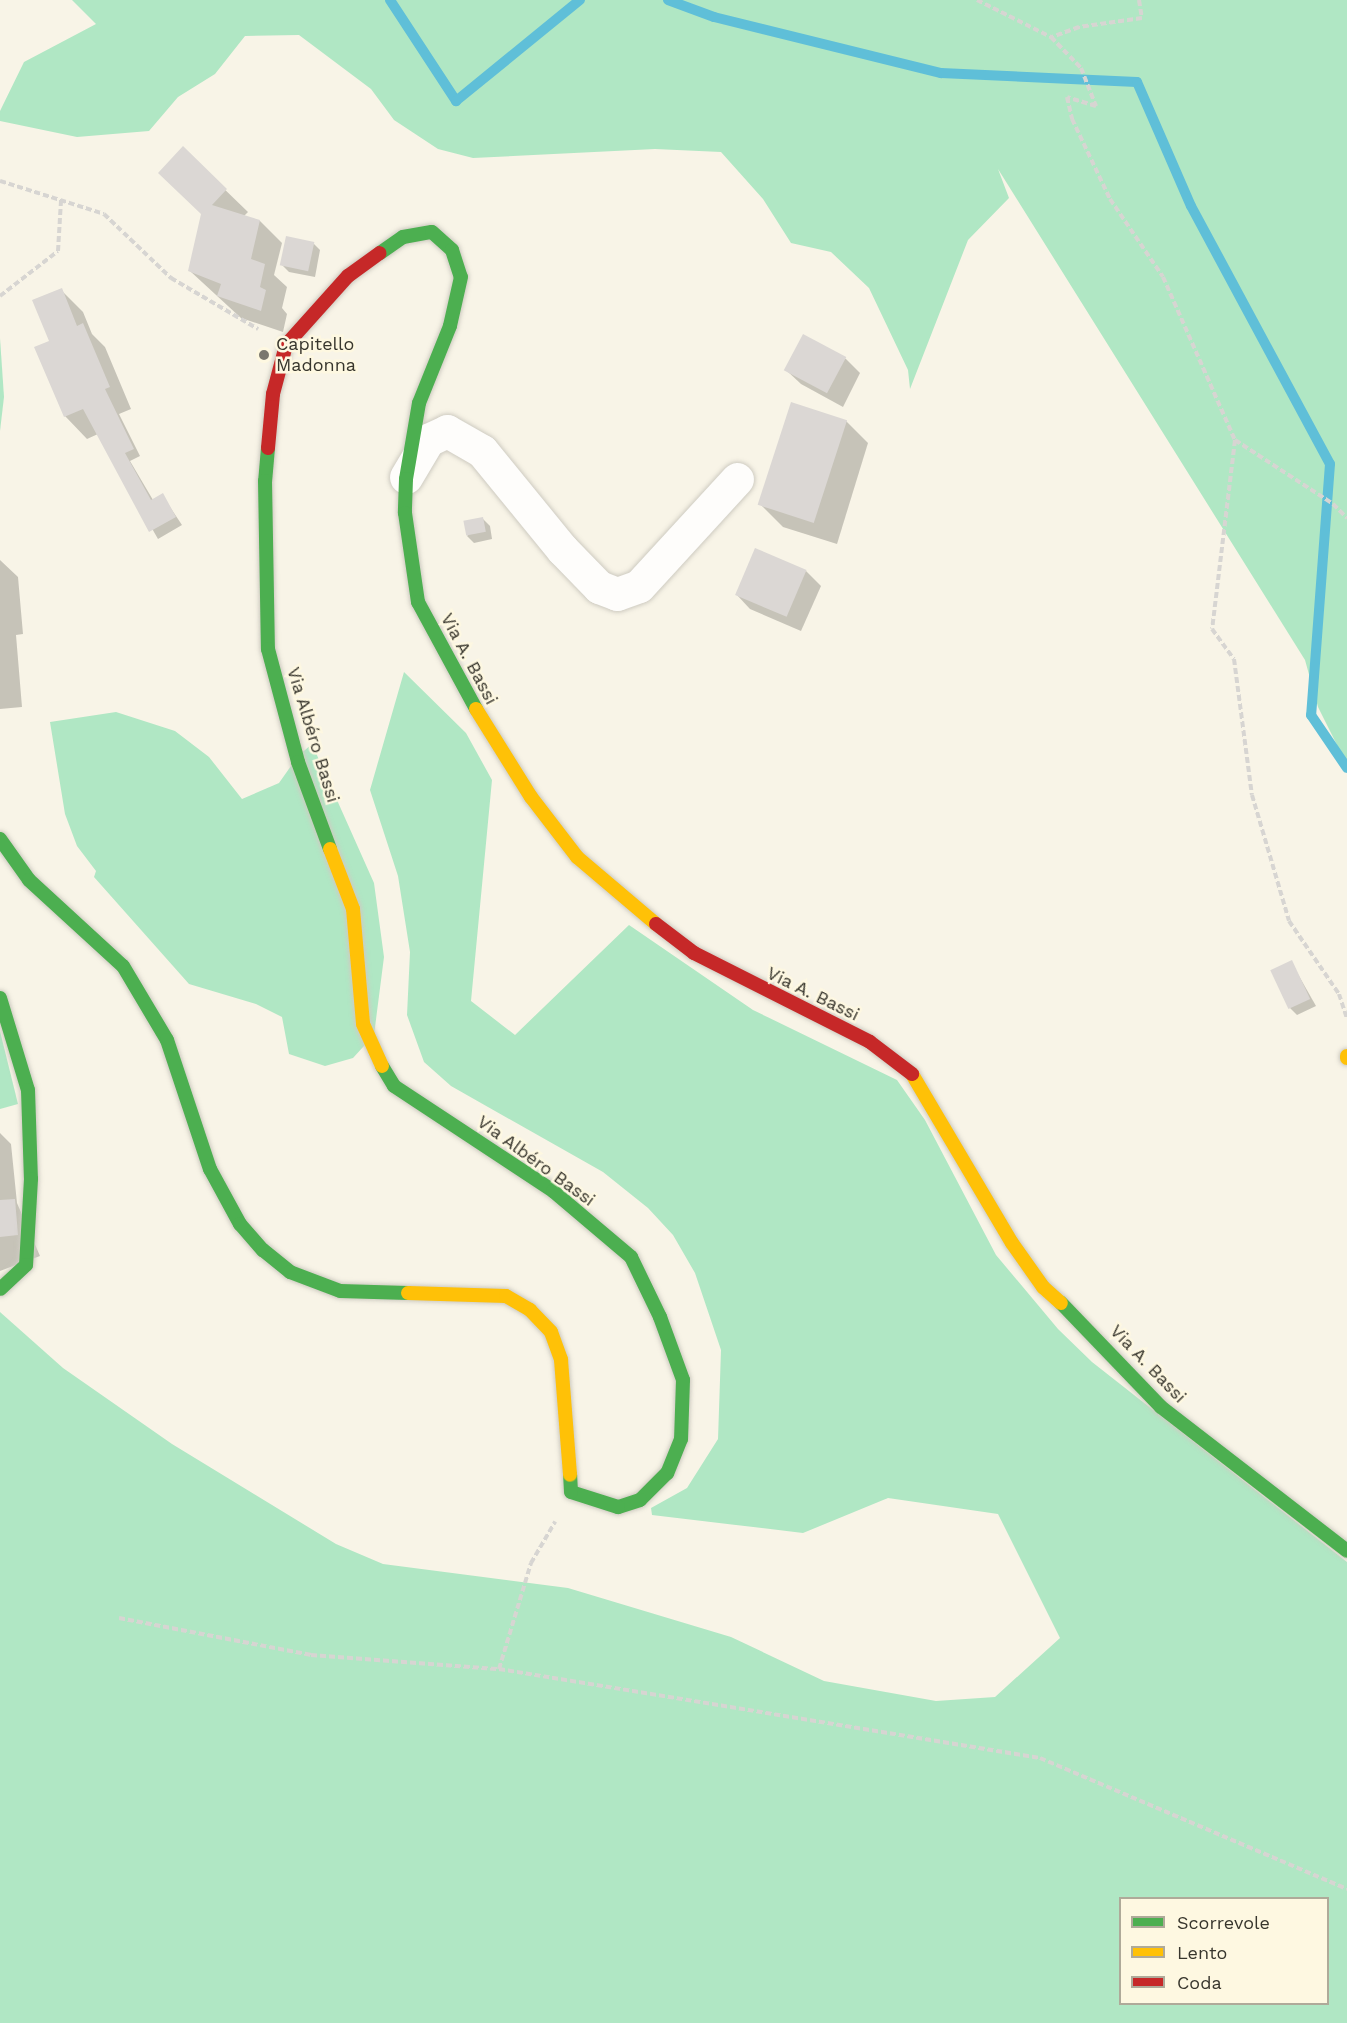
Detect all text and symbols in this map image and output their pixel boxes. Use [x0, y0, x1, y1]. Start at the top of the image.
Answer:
place label: Capitello Madonna [276, 334, 356, 376]
marker: Capitello Madonna [257, 348, 271, 362]
street label: Via A. Bassi [436, 609, 502, 709]
street label: Via Albéro Bassi [282, 664, 344, 806]
street label: Via A. Bassi [763, 962, 863, 1026]
street label: Via Albéro Bassi [472, 1111, 600, 1211]
street label: Via A. Bassi [1105, 1320, 1191, 1408]
legend [1119, 1897, 1329, 2005]
text: Scorrevole [1177, 1912, 1270, 1933]
text: Lento [1177, 1942, 1227, 1963]
text: Coda [1177, 1972, 1222, 1993]

